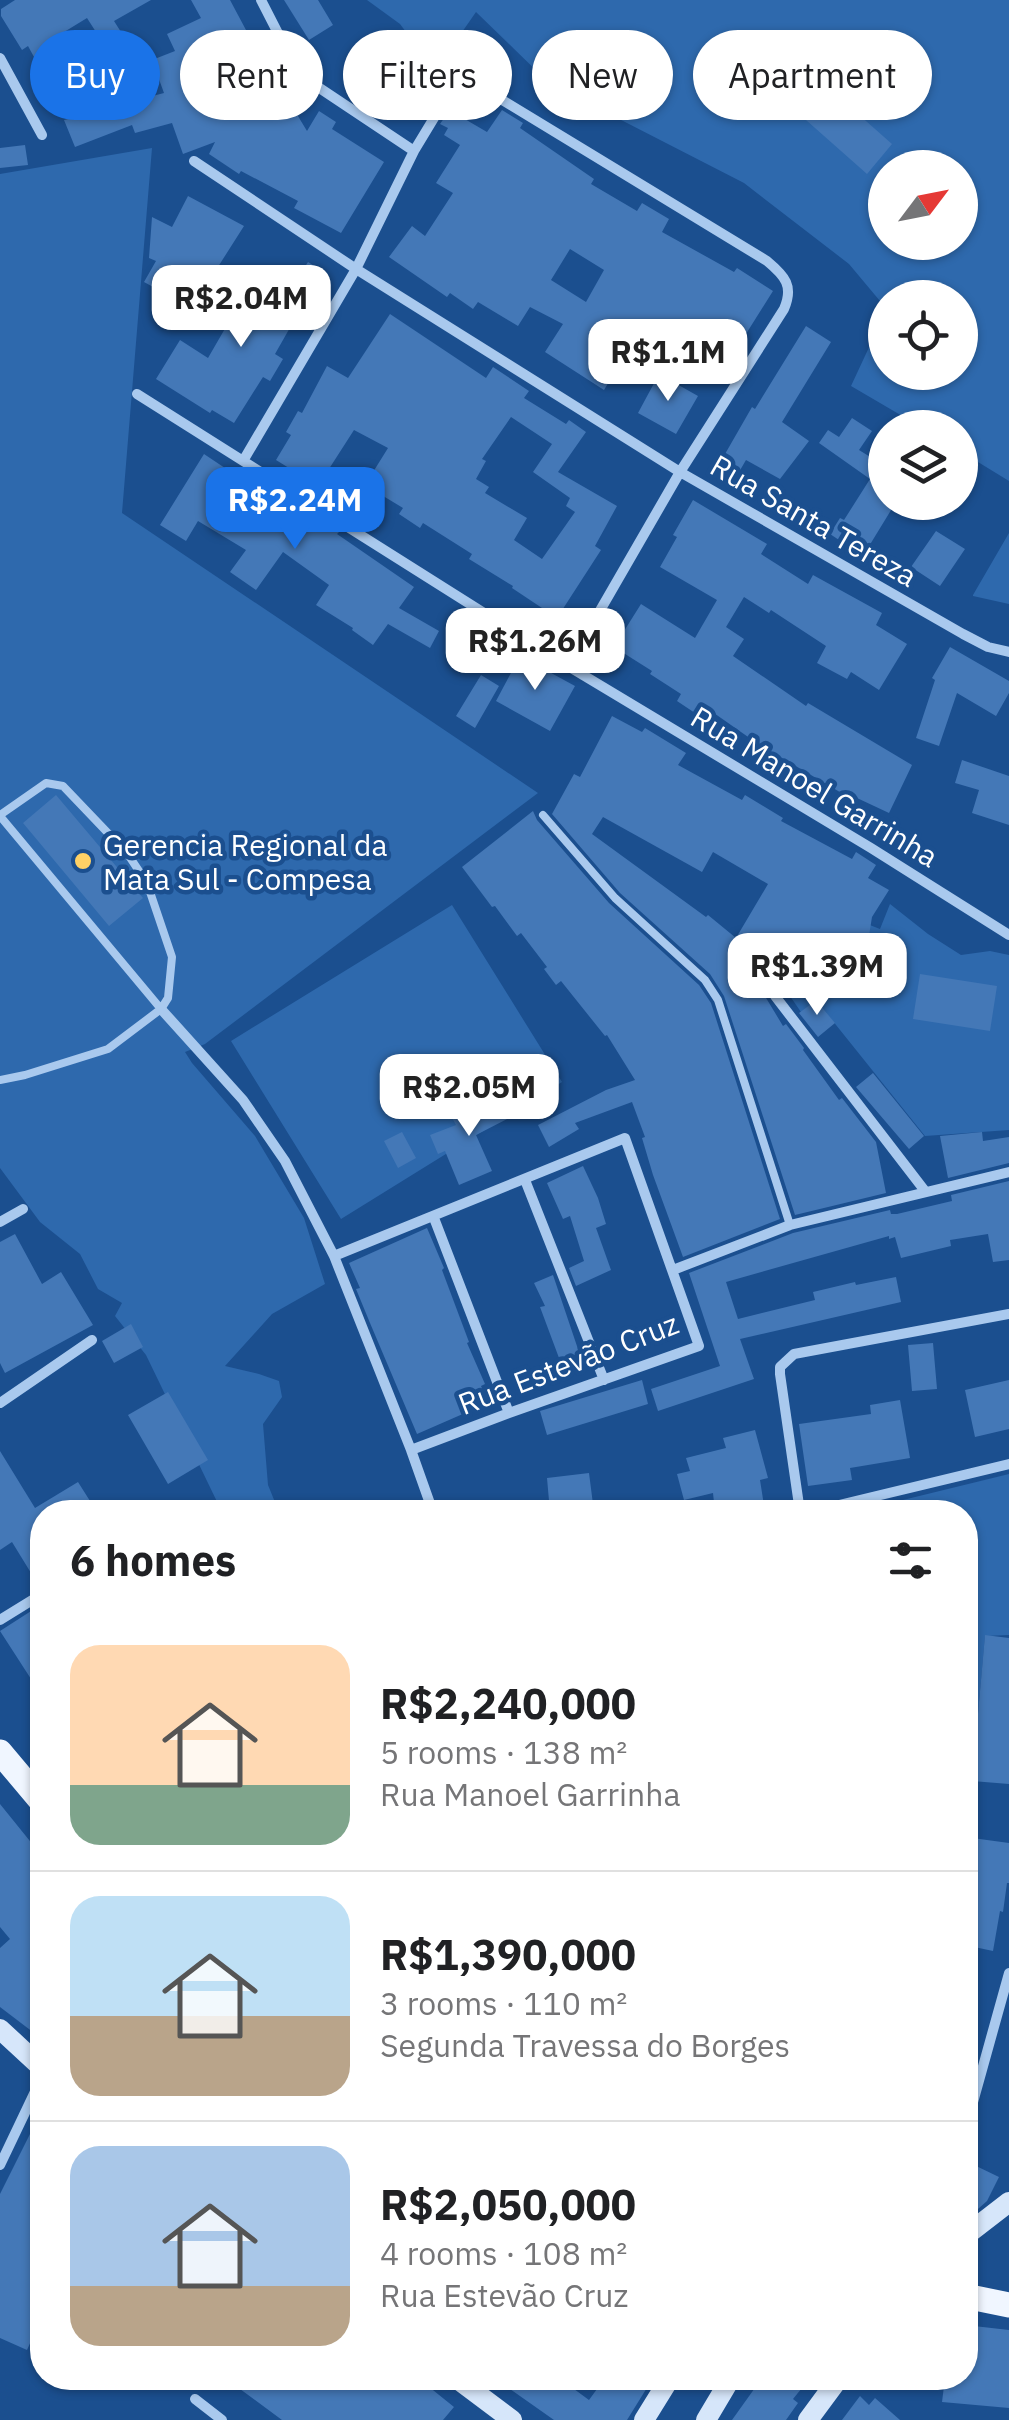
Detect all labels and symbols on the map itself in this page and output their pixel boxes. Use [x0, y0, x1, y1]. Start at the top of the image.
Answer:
north arrow [868, 150, 978, 260]
pin: R$2.04M [149, 265, 333, 350]
pin: R$1.1M [587, 319, 749, 404]
street label: Rua Santa Tereza [704, 445, 924, 595]
pin: R$2.24M [203, 467, 387, 552]
pin: R$1.26M [443, 608, 627, 693]
street label: Rua Manoel Garrinha [684, 697, 946, 875]
place label: Gerencia Regional da Mata Sul - Compesa [103, 825, 387, 898]
marker: Gerencia Regional da Mata Sul - Compesa [72, 850, 94, 872]
pin: R$1.39M [725, 933, 909, 1018]
pin: R$2.05M [377, 1054, 561, 1139]
street label: Rua Estevão Cruz [452, 1303, 684, 1423]

